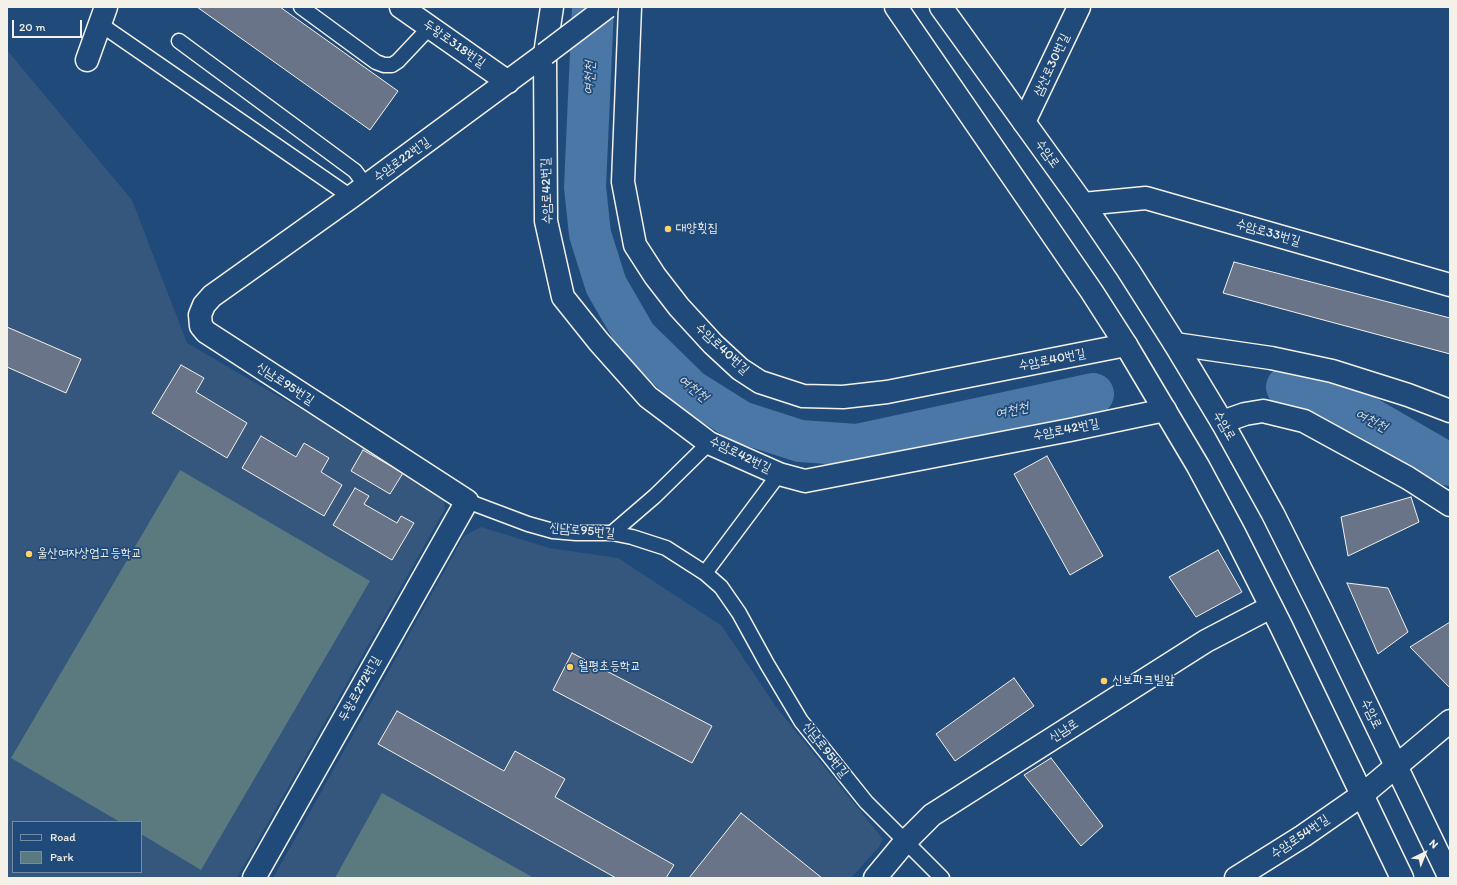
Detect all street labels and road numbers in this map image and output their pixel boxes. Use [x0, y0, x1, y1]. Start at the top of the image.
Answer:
street label: 두왕로318번길 [420, 17, 488, 71]
street label: 삼산로30번길 [1031, 31, 1073, 99]
street label: 수암로22번길 [371, 134, 433, 186]
street label: 수암로 [1031, 137, 1063, 171]
street label: 수암로42번길 [538, 157, 556, 225]
street label: 수암로33번길 [1234, 216, 1302, 250]
street label: 수암로40번길 [692, 320, 752, 378]
street label: 수암로40번길 [1017, 346, 1087, 374]
street label: 신남로95번길 [253, 360, 317, 408]
street label: 수암로 [1209, 409, 1239, 443]
street label: 수암로42번길 [1032, 416, 1100, 444]
street label: 수암로42번길 [706, 433, 774, 477]
street label: 신남로95번길 [548, 520, 616, 542]
street label: 두왕로272번길 [336, 654, 384, 724]
street label: 수암로 [1357, 696, 1385, 732]
street label: 신남로 [1047, 716, 1081, 746]
street label: 신남로95번길 [799, 719, 851, 781]
street label: 수암로54번길 [1268, 812, 1332, 862]

